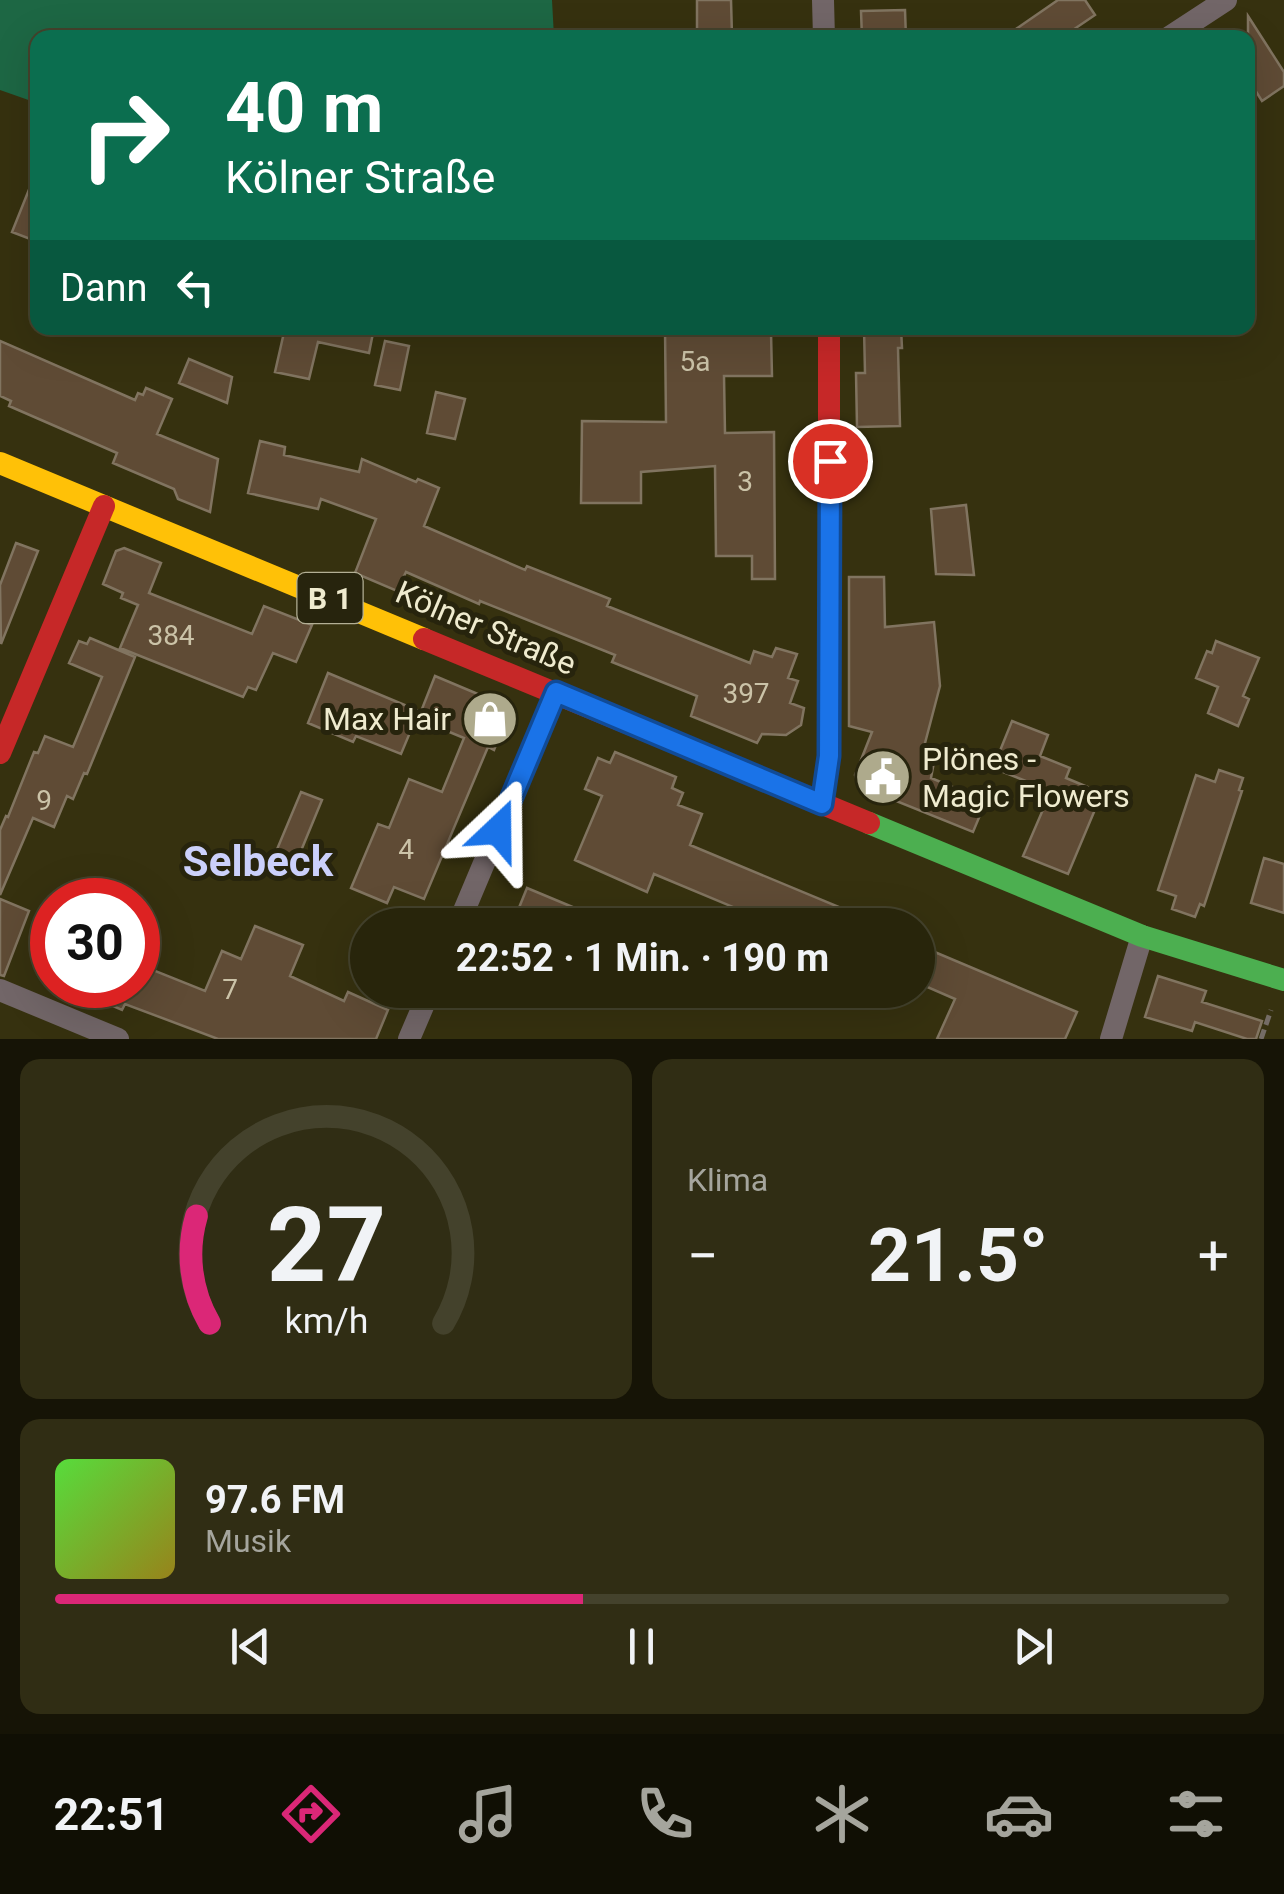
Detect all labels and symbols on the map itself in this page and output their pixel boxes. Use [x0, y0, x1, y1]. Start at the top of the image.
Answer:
house number: 5a [680, 345, 710, 378]
pin [788, 419, 873, 504]
house number: 3 [737, 465, 753, 498]
road number: B 1 [298, 573, 362, 623]
street label: Kölner Straße [390, 573, 582, 683]
house number: 384 [147, 619, 195, 652]
house number: 397 [722, 677, 770, 710]
shop icon: Max Hair [460, 689, 520, 749]
place label: Max Hair [323, 700, 451, 738]
place label: Plönes - Magic Flowers [922, 740, 1130, 815]
public building icon: Plönes - Magic Flowers [853, 747, 913, 807]
position arrow [446, 778, 550, 882]
house number: 9 [36, 784, 52, 817]
house number: 4 [398, 833, 414, 866]
district label: Selbeck [183, 837, 334, 886]
speed limit sign: 30 [30, 878, 160, 1008]
house number: 7 [222, 973, 238, 1006]

